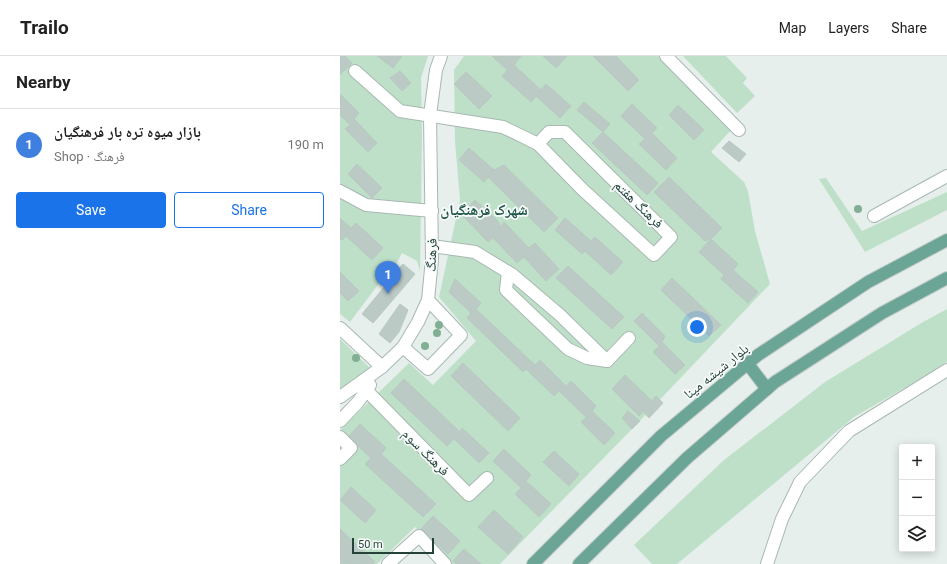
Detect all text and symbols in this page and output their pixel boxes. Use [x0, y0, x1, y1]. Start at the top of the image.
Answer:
text: Trailo [20, 16, 69, 39]
text: Map [779, 20, 806, 36]
text: Layers [828, 20, 869, 36]
text: Share [891, 20, 927, 36]
text: Nearby [16, 72, 71, 92]
text: بازار میوه تره بار فرهنگیان [54, 123, 201, 141]
text: 1 [25, 137, 33, 152]
text: 190 m [287, 137, 324, 152]
text: Shop · فرهنگ [54, 149, 125, 164]
street label: فرهنگ هفتم [610, 177, 667, 233]
button: Save [16, 192, 166, 228]
button: Share [174, 192, 324, 228]
district label: شهرک فرهنگیان [440, 201, 528, 219]
street label: فرهنگ [422, 238, 441, 272]
pin: 1 [375, 261, 401, 294]
your location [687, 317, 707, 337]
street label: بلوار شیشه مینا [680, 340, 752, 403]
street label: فرهنگ سوم [398, 425, 453, 480]
map controls [899, 444, 935, 552]
button: + [899, 444, 935, 480]
button: − [899, 480, 935, 516]
button: layers [899, 516, 935, 552]
scale bar [352, 536, 434, 555]
text: 50 m [358, 538, 383, 551]

